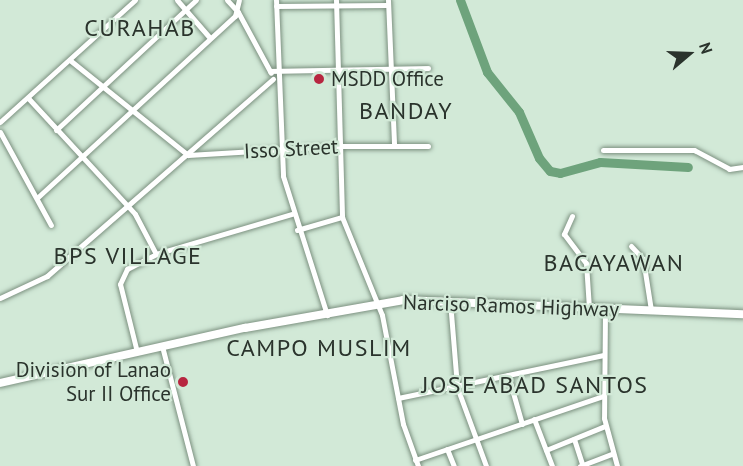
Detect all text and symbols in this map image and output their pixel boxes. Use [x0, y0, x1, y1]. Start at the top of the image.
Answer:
district label: CURAHAB [84, 14, 196, 42]
north arrow [659, 24, 719, 84]
text: N [695, 40, 717, 56]
place label: MSDD Office [331, 66, 444, 92]
marker: MSDD Office [312, 72, 326, 86]
district label: BANDAY [359, 97, 453, 125]
street label: Isso Street [243, 134, 339, 164]
district label: BPS VILLAGE [53, 242, 203, 270]
district label: BACAYAWAN [544, 249, 684, 277]
street label: Narciso Ramos Highway [403, 290, 619, 322]
district label: CAMPO MUSLIM [226, 334, 412, 362]
place label: Division of Lanao Sur II Office [16, 357, 171, 407]
district label: JOSE ABAD SANTOS [421, 371, 649, 399]
marker: Division of Lanao Sur II Office [176, 375, 190, 389]

